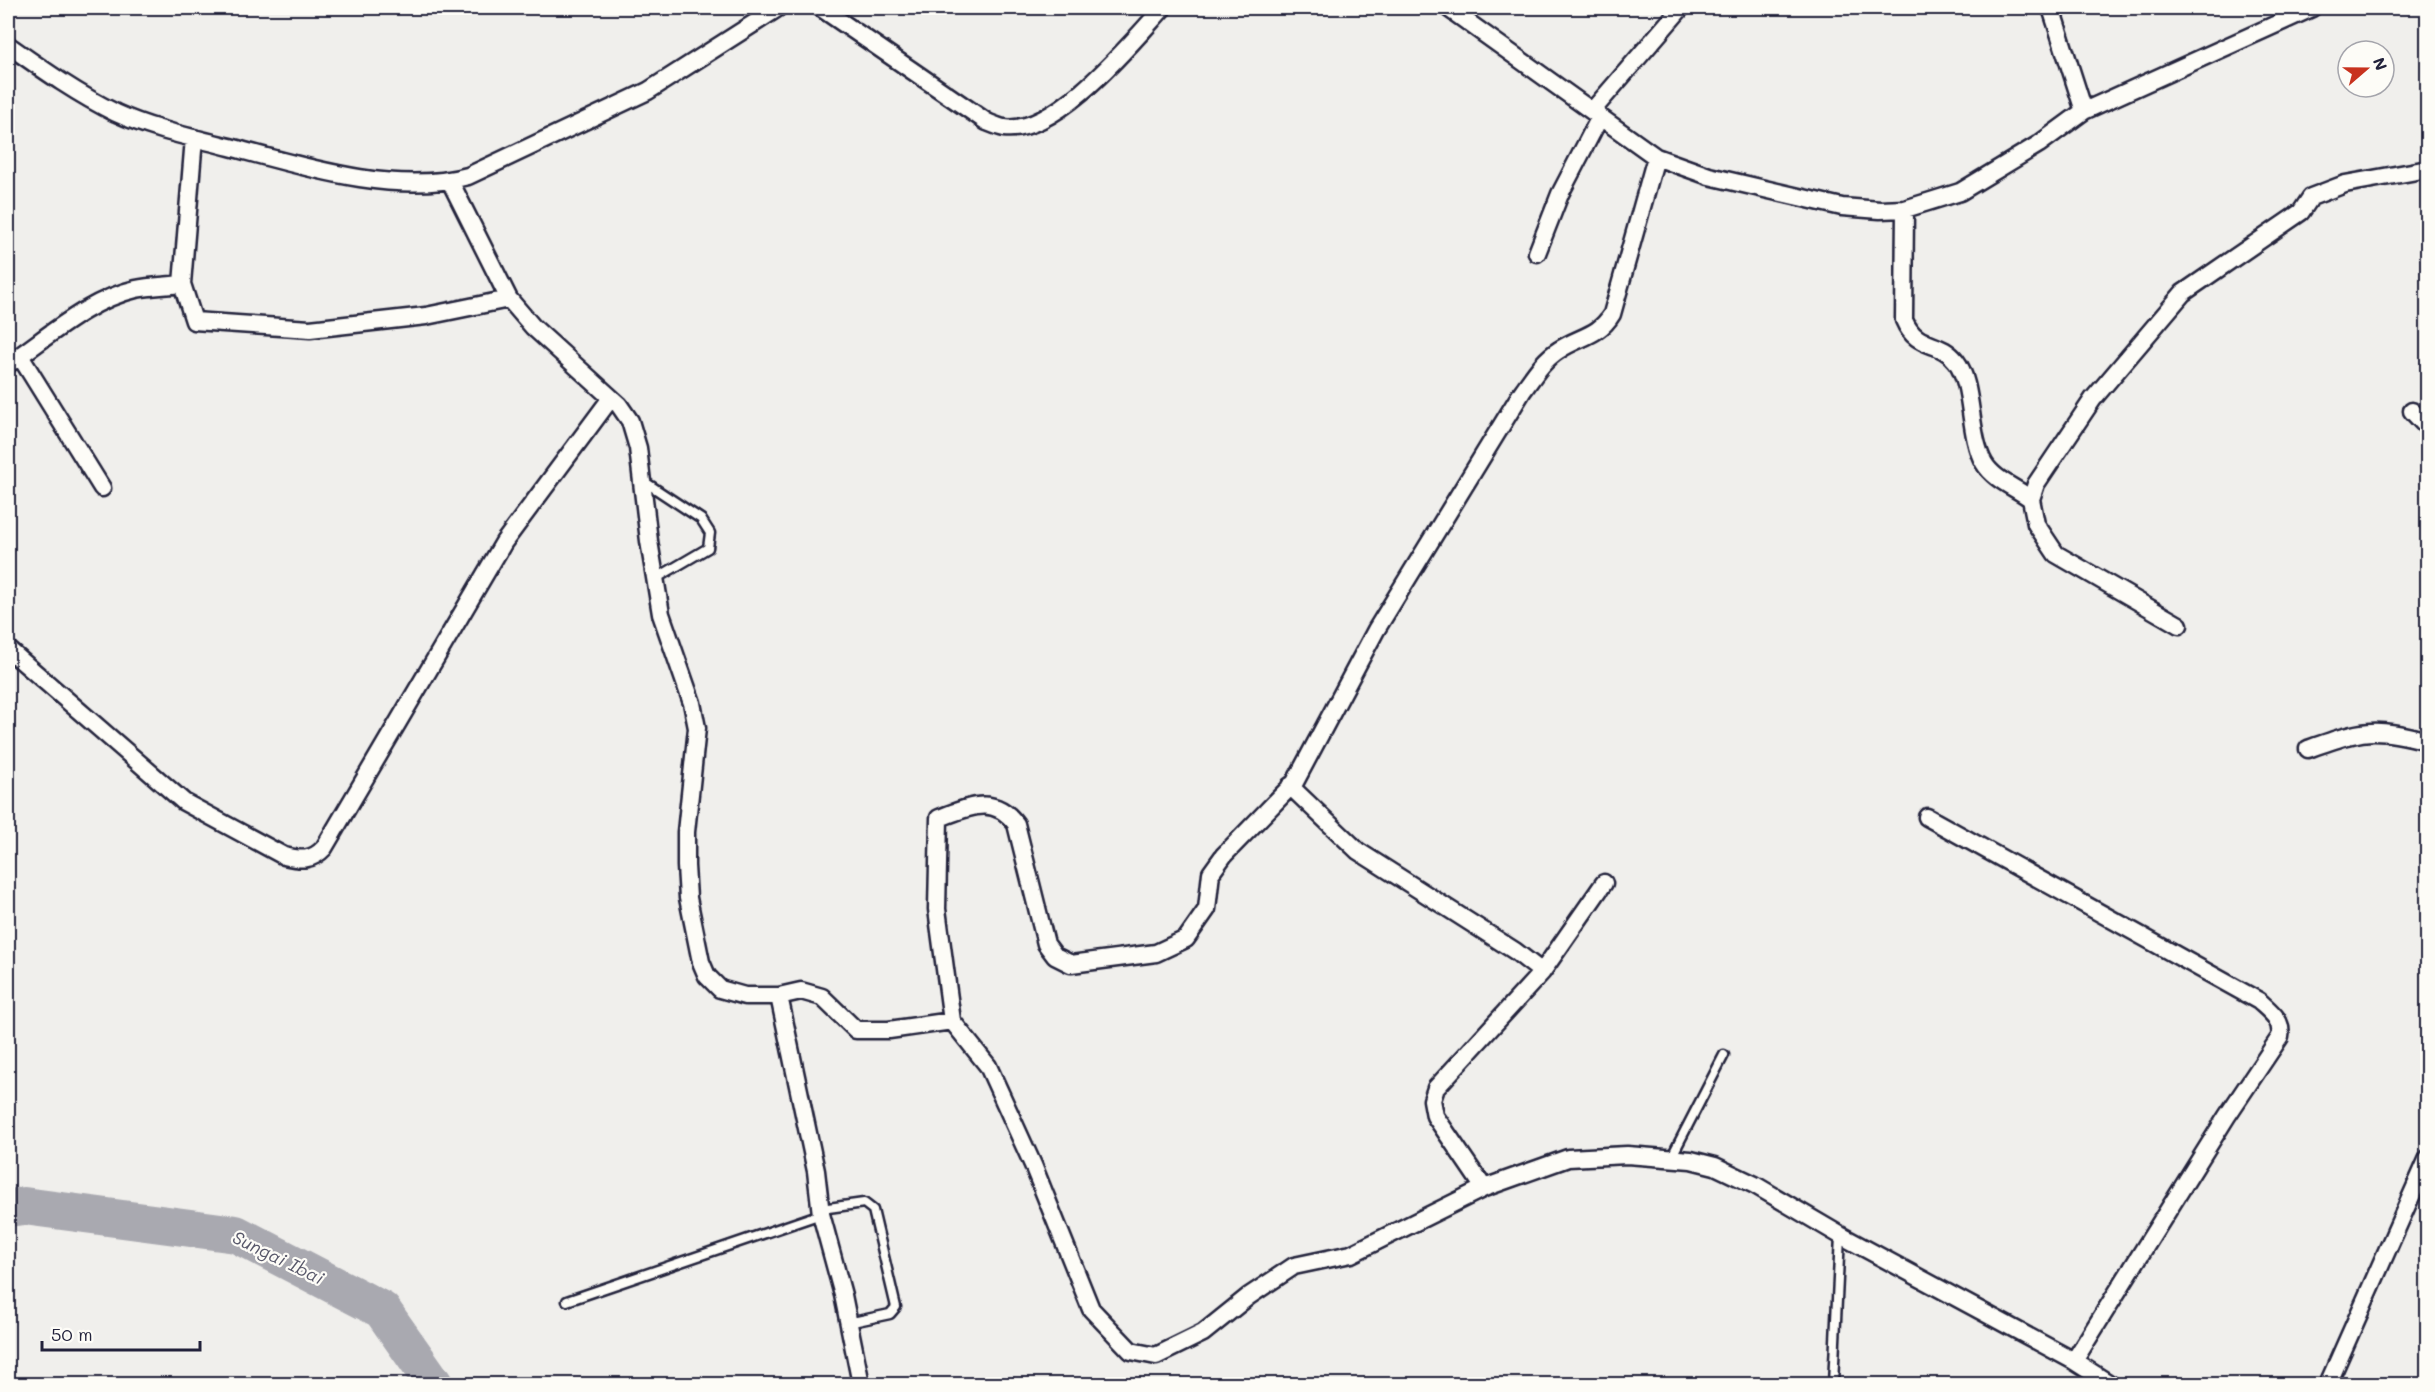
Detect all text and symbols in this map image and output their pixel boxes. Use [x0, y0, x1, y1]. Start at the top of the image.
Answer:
north arrow [2336, 39, 2396, 99]
text: N [2369, 54, 2393, 73]
water label: Sungai Ibai [229, 1225, 329, 1290]
scale bar [42, 1314, 200, 1352]
text: 50 m [51, 1322, 93, 1346]

